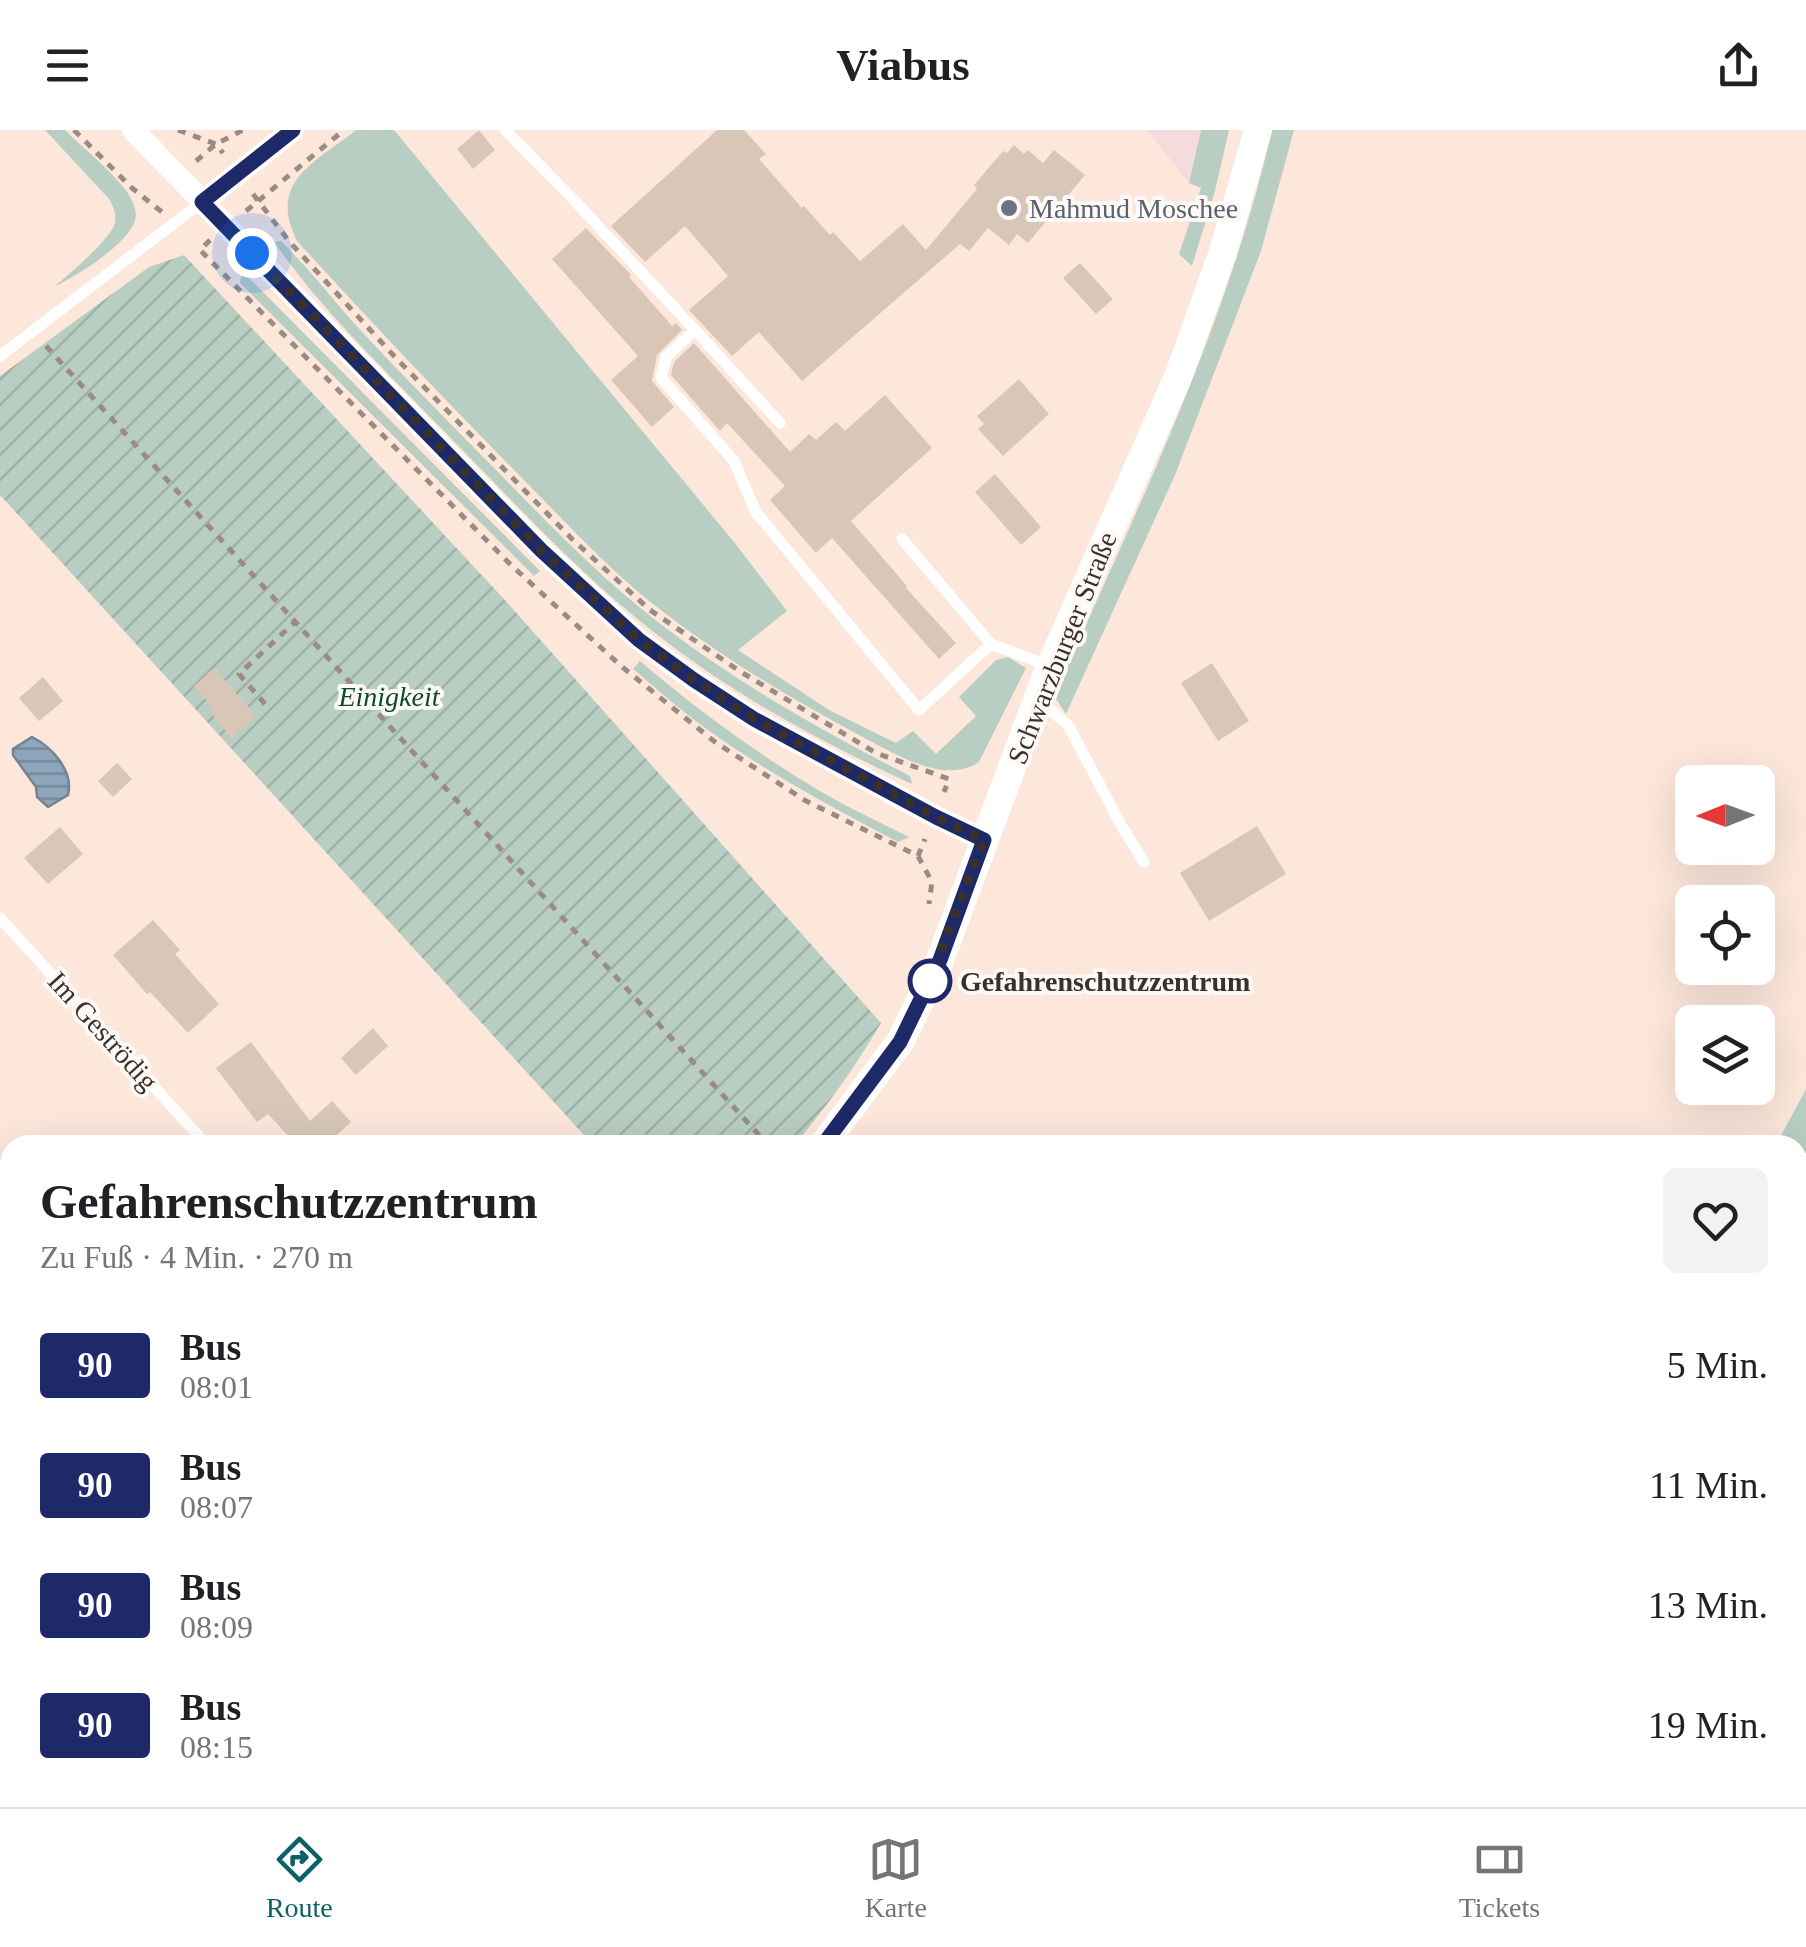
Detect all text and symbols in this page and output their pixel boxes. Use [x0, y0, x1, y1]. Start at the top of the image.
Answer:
icon: menu [40, 38, 95, 93]
icon: share [1711, 38, 1766, 93]
text: Viabus [836, 40, 970, 90]
place label: Mahmud Moschee [1029, 193, 1238, 224]
marker: Mahmud Moschee [998, 197, 1020, 219]
your location [227, 228, 277, 278]
street label: Schwarzburger Straße [1001, 527, 1123, 769]
park label: Einigkeit [337, 681, 441, 712]
north arrow [1675, 765, 1775, 865]
map controls [1675, 765, 1775, 1105]
button: locate [1675, 885, 1775, 985]
marker: Gefahrenschutzzentrum [909, 960, 951, 1002]
street label: Im Geströdig [42, 965, 164, 1097]
place label: Gefahrenschutzzentrum [960, 966, 1250, 997]
button: layers [1675, 1005, 1775, 1105]
button: heart [1663, 1168, 1768, 1273]
text: Gefahrenschutzzentrum [40, 1175, 538, 1228]
text: Zu Fuß · 4 Min. · 270 m [40, 1239, 353, 1275]
text: Bus [180, 1326, 241, 1368]
text: 5 Min. [1667, 1344, 1768, 1386]
text: 90 [78, 1346, 113, 1385]
text: 08:01 [180, 1369, 253, 1405]
text: Bus [180, 1446, 241, 1488]
text: 11 Min. [1649, 1464, 1768, 1506]
text: 90 [78, 1466, 113, 1505]
text: 08:07 [180, 1489, 253, 1525]
text: Bus [180, 1566, 241, 1608]
text: 13 Min. [1648, 1584, 1768, 1626]
text: 90 [78, 1586, 113, 1625]
text: 08:09 [180, 1609, 253, 1645]
text: Bus [180, 1686, 241, 1728]
text: 19 Min. [1648, 1704, 1768, 1746]
text: 90 [78, 1706, 113, 1745]
text: 08:15 [180, 1729, 253, 1765]
tab: Route [266, 1832, 333, 1924]
tab: Karte [865, 1832, 927, 1924]
tab: Tickets [1459, 1832, 1540, 1924]

